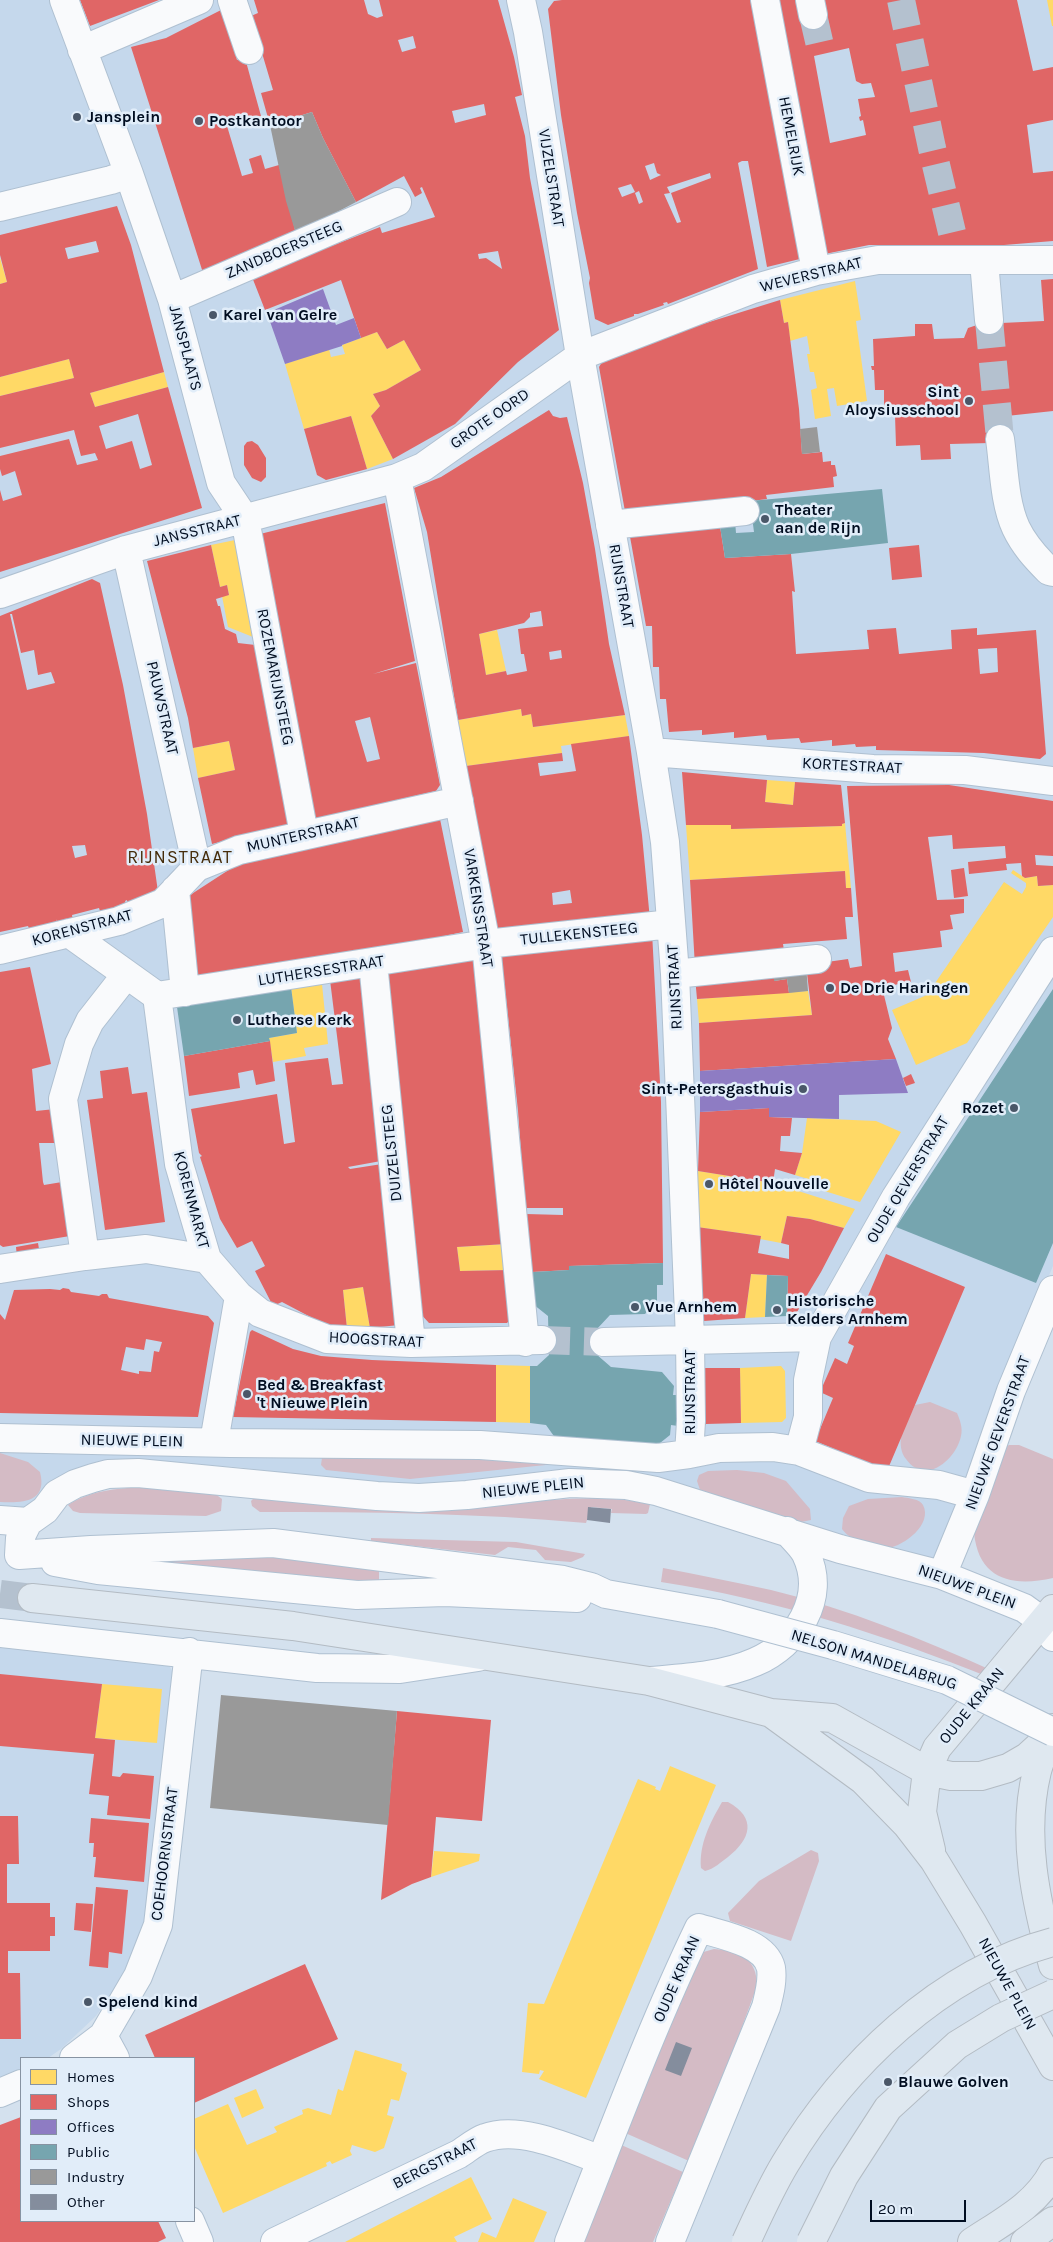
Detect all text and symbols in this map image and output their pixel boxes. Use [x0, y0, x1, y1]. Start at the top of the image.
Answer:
street label: HEMELRIJK [774, 95, 808, 177]
place label: Jansplein [87, 107, 160, 127]
marker: Jansplein [71, 111, 83, 123]
place label: Postkantoor [209, 111, 302, 131]
marker: Postkantoor [193, 115, 205, 127]
street label: VIJZELSTRAAT [534, 128, 568, 228]
street label: ZANDBOERSTEEG [223, 217, 345, 283]
street label: WEVERSTRAAT [758, 253, 864, 297]
street label: JANSPLAATS [164, 303, 206, 393]
place label: Karel van Gelre [223, 305, 337, 325]
marker: Karel van Gelre [207, 309, 219, 321]
place label: Sint Aloysiusschool [845, 382, 959, 420]
street label: GROTE OORD [447, 385, 533, 453]
marker: Sint Aloysiusschool [963, 395, 975, 407]
place label: Theater aan de Rijn [775, 500, 861, 538]
street label: JANSSTRAAT [151, 511, 243, 551]
marker: Theater aan de Rijn [759, 513, 771, 525]
street label: RIJNSTRAAT [604, 543, 638, 629]
street label: ROZEMARIJNSTEEG [252, 607, 298, 747]
street label: PAUWSTRAAT [142, 659, 182, 757]
street label: KORTESTRAAT [802, 754, 902, 778]
street label: MUNTERSTRAAT [245, 813, 361, 857]
district label: RIJNSTRAAT [126, 847, 234, 869]
street label: VARKENSSTRAAT [459, 847, 497, 969]
street label: KORENSTRAAT [30, 905, 134, 951]
street label: TULLEKENSTEEG [519, 918, 639, 950]
street label: RIJNSTRAAT [663, 944, 687, 1030]
street label: LUTHERSESTRAAT [257, 952, 385, 990]
place label: De Drie Haringen [840, 978, 968, 998]
marker: De Drie Haringen [824, 982, 836, 994]
place label: Lutherse Kerk [247, 1010, 352, 1030]
marker: Lutherse Kerk [231, 1014, 243, 1026]
place label: Sint-Petersgasthuis [641, 1079, 793, 1099]
marker: Sint-Petersgasthuis [797, 1083, 809, 1095]
place label: Rozet [962, 1098, 1004, 1118]
marker: Rozet [1008, 1102, 1020, 1114]
street label: DUIZELSTEEG [377, 1104, 407, 1202]
street label: OUDE OEVERSTRAAT [863, 1113, 953, 1247]
street label: KORENMARKT [169, 1149, 213, 1251]
place label: Hôtel Nouvelle [719, 1174, 829, 1194]
marker: Hôtel Nouvelle [703, 1178, 715, 1190]
place label: Historische Kelders Arnhem [787, 1291, 908, 1329]
place label: Vue Arnhem [645, 1297, 737, 1317]
marker: Vue Arnhem [629, 1301, 641, 1313]
marker: Historische Kelders Arnhem [771, 1304, 783, 1316]
street label: HOOGSTRAAT [328, 1328, 424, 1352]
street label: RIJNSTRAAT [680, 1350, 700, 1434]
street label: NIEUWE OEVERSTRAAT [961, 1353, 1035, 1513]
place label: Bed & Breakfast 't Nieuwe Plein [257, 1375, 383, 1413]
marker: Bed & Breakfast 't Nieuwe Plein [241, 1388, 253, 1400]
street label: NIEUWE PLEIN [80, 1431, 184, 1451]
street label: NIEUWE PLEIN [481, 1473, 585, 1503]
street label: NIEUWE PLEIN [915, 1560, 1019, 1614]
street label: NELSON MANDELABRUG [789, 1626, 959, 1694]
street label: OUDE KRAAN [935, 1664, 1009, 1748]
street label: COEHOORNSTRAAT [147, 1786, 183, 1922]
street label: OUDE KRAAN [649, 1933, 705, 2025]
street label: NIEUWE PLEIN [974, 1934, 1040, 2034]
place label: Spelend kind [98, 1992, 198, 2012]
marker: Spelend kind [82, 1996, 94, 2008]
legend [20, 2057, 195, 2222]
text: Homes [67, 2068, 115, 2086]
place label: Blauwe Golven [898, 2072, 1009, 2092]
marker: Blauwe Golven [882, 2076, 894, 2088]
text: Shops [67, 2093, 110, 2111]
text: Offices [67, 2118, 115, 2136]
street label: BERGSTRAAT [390, 2135, 480, 2193]
text: Public [67, 2143, 110, 2161]
text: Industry [67, 2168, 124, 2186]
scale bar [873, 2190, 969, 2222]
text: Other [67, 2193, 105, 2211]
text: 20 m [878, 2200, 913, 2218]

